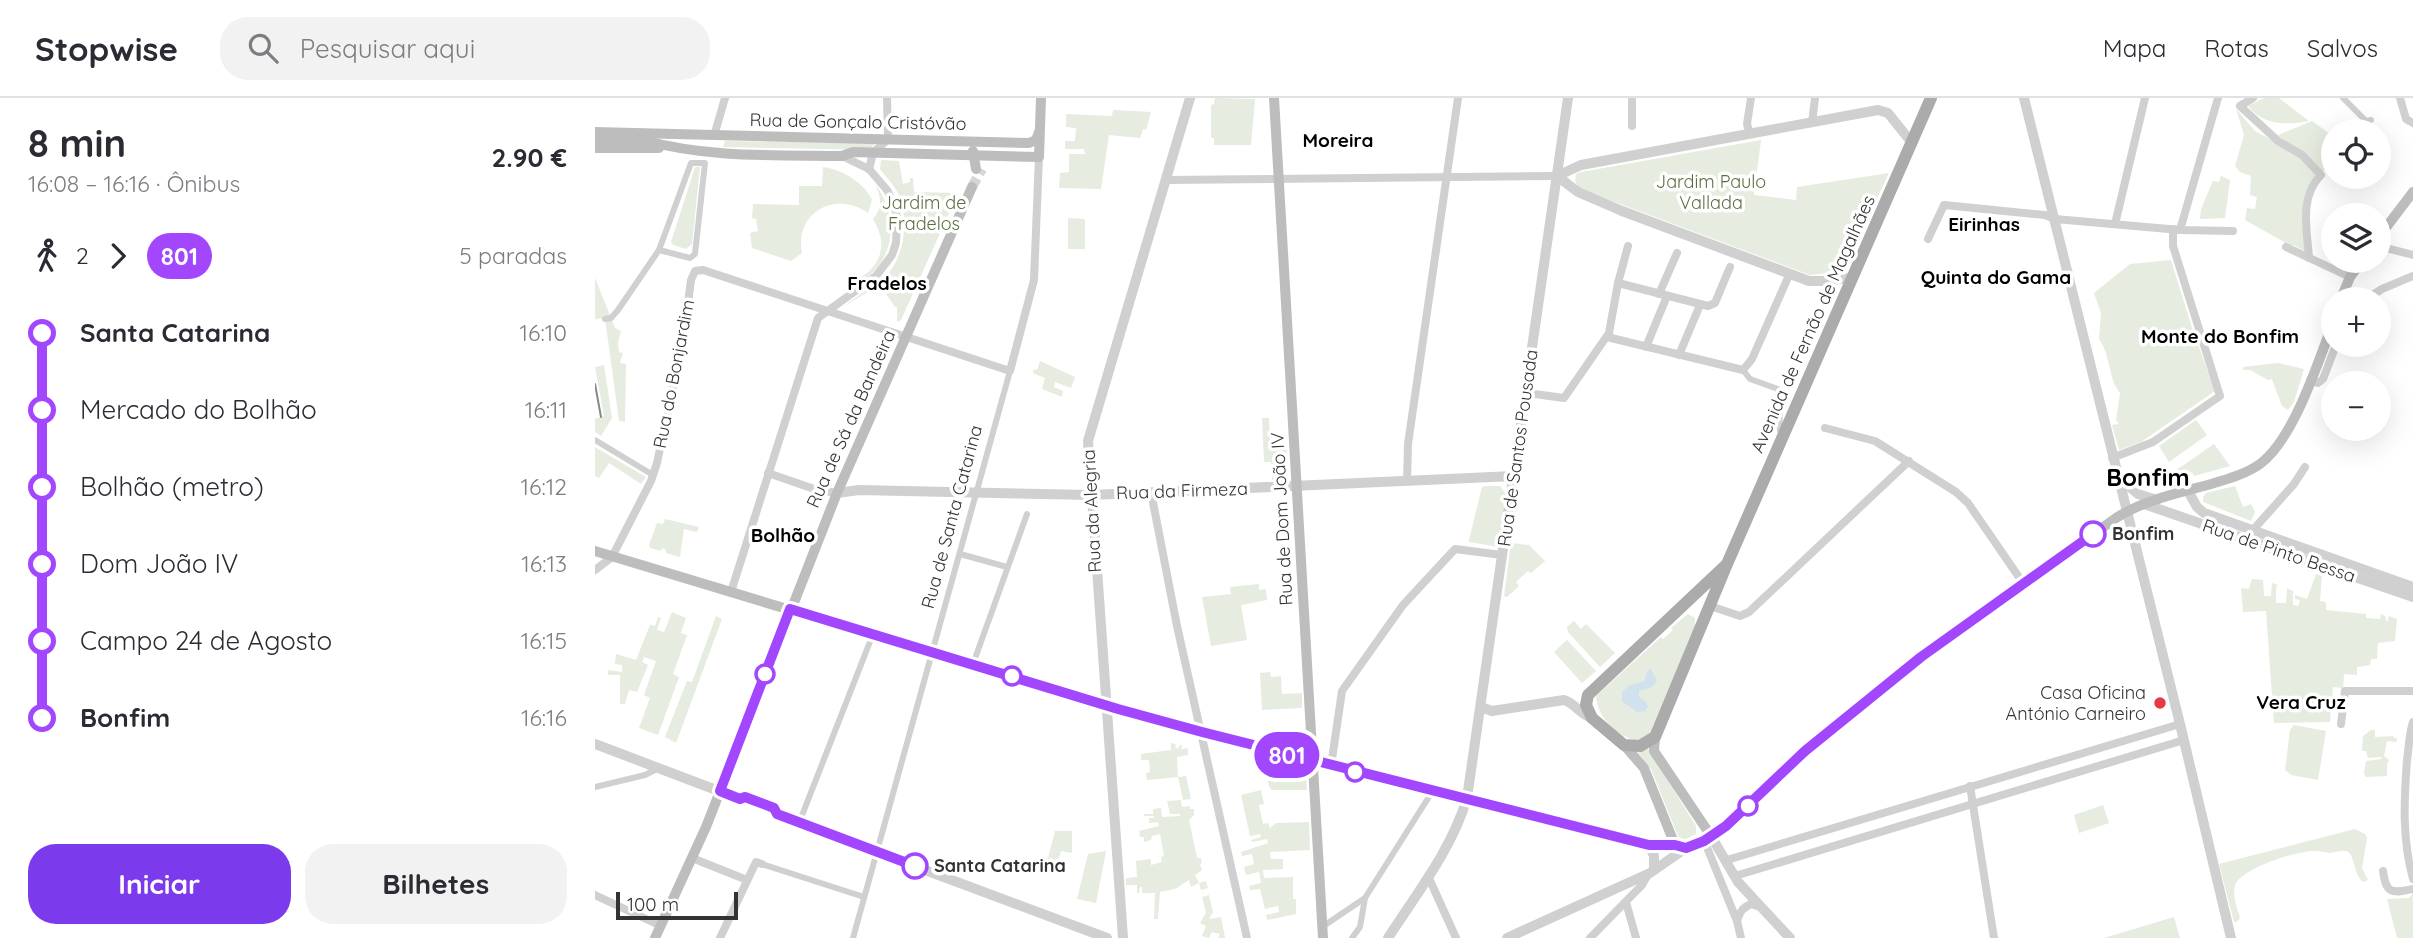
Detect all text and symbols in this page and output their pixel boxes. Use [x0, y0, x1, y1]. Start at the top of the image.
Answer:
search box [220, 17, 710, 80]
text: Stopwise [35, 28, 178, 69]
icon: search [244, 29, 282, 67]
text: Pesquisar aqui [300, 32, 475, 65]
text: Mapa [2103, 33, 2166, 63]
text: Rotas [2204, 33, 2269, 63]
text: Salvos [2307, 33, 2378, 63]
street label: Rua de Gonçalo Cristóvão [749, 108, 967, 135]
text: 8 min [28, 119, 126, 167]
map controls [2321, 119, 2391, 441]
button: locate [2321, 119, 2391, 189]
district label: Moreira [1303, 128, 1373, 152]
text: 2.90 € [491, 141, 567, 174]
text: 16:08 – 16:16 · Ônibus [28, 169, 240, 198]
park label: Jardim Paulo Vallada [1656, 170, 1766, 214]
park label: Jardim de Fradelos [882, 191, 966, 235]
street label: Avenida de Fernão de Magalhães [1745, 191, 1880, 456]
button: layers [2321, 203, 2391, 273]
district label: Eirinhas [1948, 212, 2020, 236]
icon: walk [28, 237, 66, 275]
icon: forward [99, 237, 137, 275]
text: 2 [76, 241, 89, 270]
text: 801 [161, 241, 198, 271]
text: 5 paradas [459, 241, 567, 270]
district label: Quinta do Gama [1921, 265, 2071, 289]
district label: Fradelos [847, 271, 927, 295]
button: + [2321, 287, 2391, 357]
street label: Rua do Bonjardim [648, 298, 699, 450]
text: Santa Catarina [80, 316, 270, 349]
text: 16:10 [520, 318, 567, 347]
district label: Monte do Bonfim [2141, 324, 2299, 348]
street label: Rua de Sá da Bandeira [801, 326, 900, 511]
street label: Rua de Santos Pousada [1492, 348, 1543, 548]
button: − [2321, 371, 2391, 441]
text: Mercado do Bolhão [80, 393, 317, 426]
text: 16:11 [525, 395, 567, 424]
street label: Rua de Santa Catarina [916, 423, 987, 611]
street label: Rua de Dom João IV [1265, 432, 1298, 606]
street label: Rua da Alegria [1077, 449, 1106, 573]
district label: Bonfim [2106, 462, 2190, 492]
text: Bolhão (metro) [80, 470, 264, 503]
text: 16:12 [521, 472, 567, 501]
street label: Rua da Firmeza [1116, 477, 1248, 504]
street label: Rua de Pinto Bessa [2200, 514, 2359, 588]
marker: Bonfim [2080, 521, 2106, 547]
place label: Bonfim [2112, 522, 2174, 545]
district label: Bolhão [751, 523, 815, 547]
text: Dom João IV [80, 547, 238, 580]
text: 16:13 [521, 549, 567, 578]
text: Campo 24 de Agosto [80, 624, 332, 657]
text: 16:15 [521, 626, 567, 655]
unlabelled marker [755, 664, 775, 684]
unlabelled marker [1002, 666, 1022, 686]
place label: Casa Oficina António Carneiro [2006, 681, 2146, 725]
district label: Vera Cruz [2256, 690, 2346, 714]
marker: Casa Oficina António Carneiro [2152, 695, 2168, 711]
text: Bonfim [80, 701, 170, 734]
text: 16:16 [521, 703, 567, 732]
line badge: 801 [1247, 732, 1327, 778]
text: 801 [1268, 740, 1306, 770]
unlabelled marker [1345, 762, 1365, 782]
unlabelled marker [1738, 796, 1758, 816]
button: Iniciar [28, 844, 291, 924]
button: Bilhetes [305, 844, 567, 924]
marker: Santa Catarina [902, 853, 928, 879]
place label: Santa Catarina [934, 854, 1066, 877]
scale bar [616, 889, 739, 921]
text: 100 m [627, 892, 679, 916]

